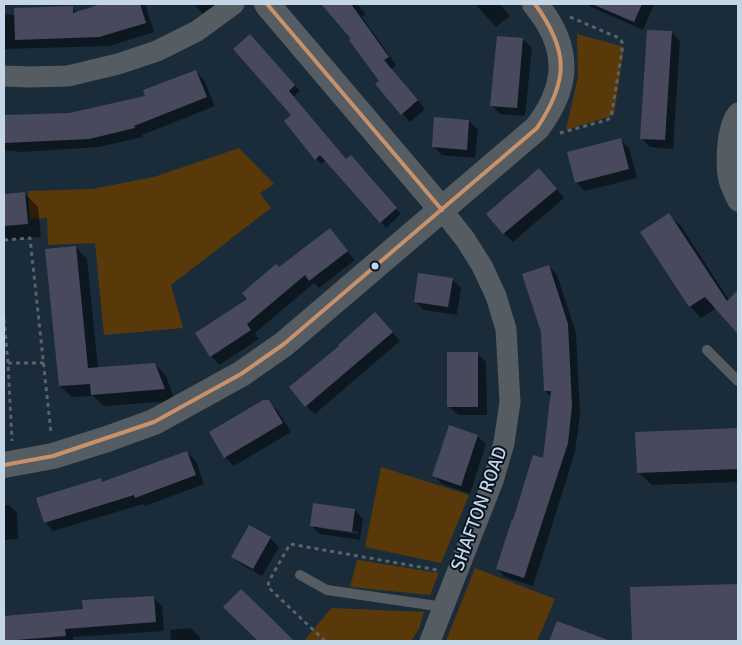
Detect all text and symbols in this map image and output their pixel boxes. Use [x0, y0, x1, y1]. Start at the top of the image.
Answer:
unlabelled marker [370, 261, 380, 271]
street label: SHAFTON ROAD [447, 444, 513, 574]

